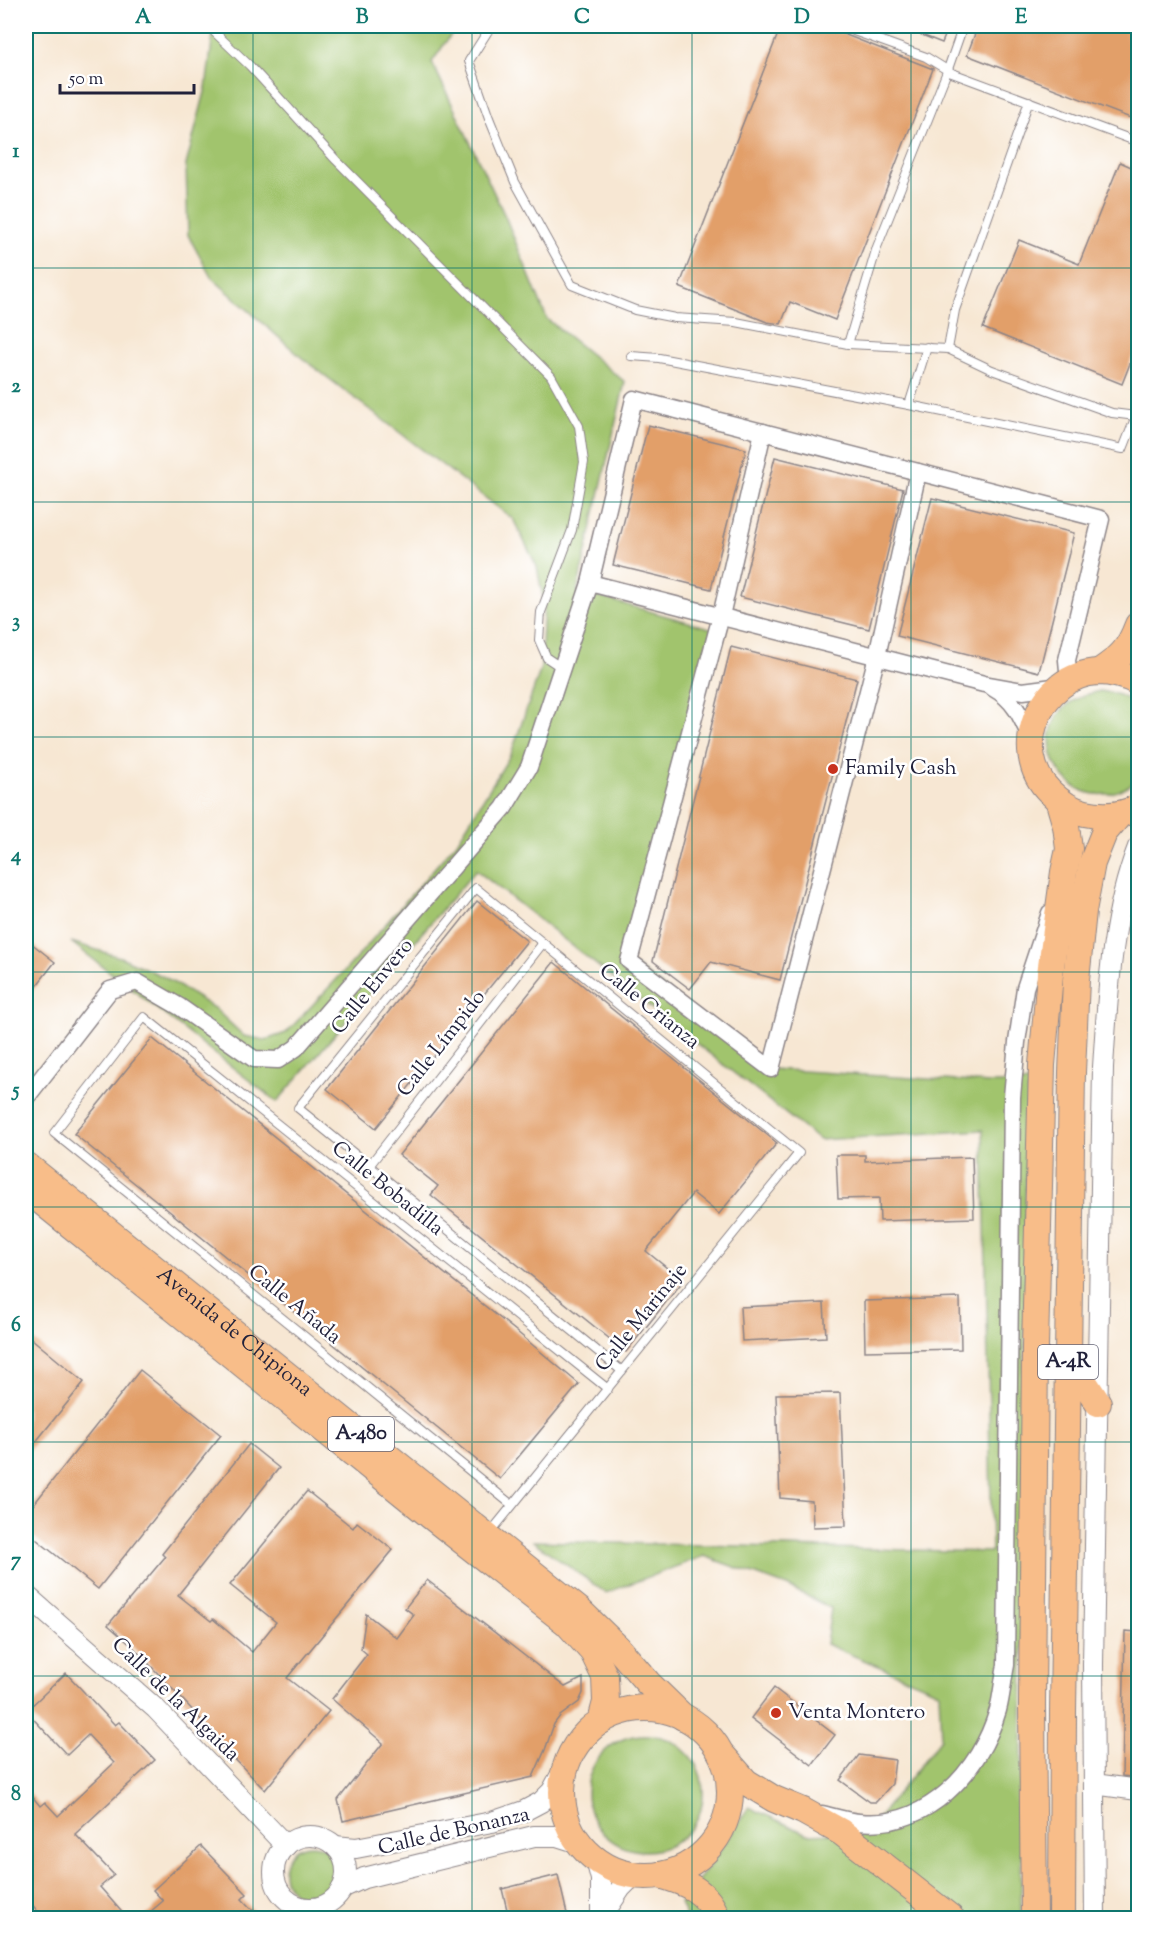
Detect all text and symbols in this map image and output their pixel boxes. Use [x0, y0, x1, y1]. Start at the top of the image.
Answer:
text: A [135, 4, 152, 33]
text: B [356, 4, 369, 33]
text: C [574, 4, 590, 33]
text: D [794, 4, 810, 33]
text: E [1015, 4, 1028, 33]
scale bar [60, 57, 194, 95]
text: 50 m [68, 67, 104, 93]
text: 1 [13, 138, 20, 167]
text: 2 [11, 373, 21, 402]
text: 3 [12, 608, 20, 637]
place label: Family Cash [845, 754, 957, 784]
marker: Family Cash [826, 762, 840, 776]
text: 4 [10, 842, 21, 871]
street label: Calle Envero [325, 932, 421, 1042]
street label: Calle Crianza [592, 957, 706, 1057]
street label: Calle Límpido [391, 984, 493, 1104]
text: 5 [11, 1077, 20, 1106]
street label: Calle Bobadilla [324, 1134, 450, 1244]
street label: Calle Marinaje [589, 1257, 695, 1379]
street label: Calle Añada [241, 1258, 347, 1352]
street label: Avenida de Chipiona [150, 1260, 319, 1405]
text: 6 [11, 1312, 21, 1341]
road number: A-4R [1038, 1345, 1098, 1379]
road number: A-480 [328, 1417, 394, 1451]
text: 7 [11, 1547, 22, 1576]
street label: Calle de la Algaida [104, 1631, 246, 1769]
place label: Venta Montero [788, 1698, 925, 1728]
marker: Venta Montero [769, 1706, 783, 1720]
text: 8 [11, 1781, 21, 1810]
street label: Calle de Bonanza [375, 1800, 533, 1864]

